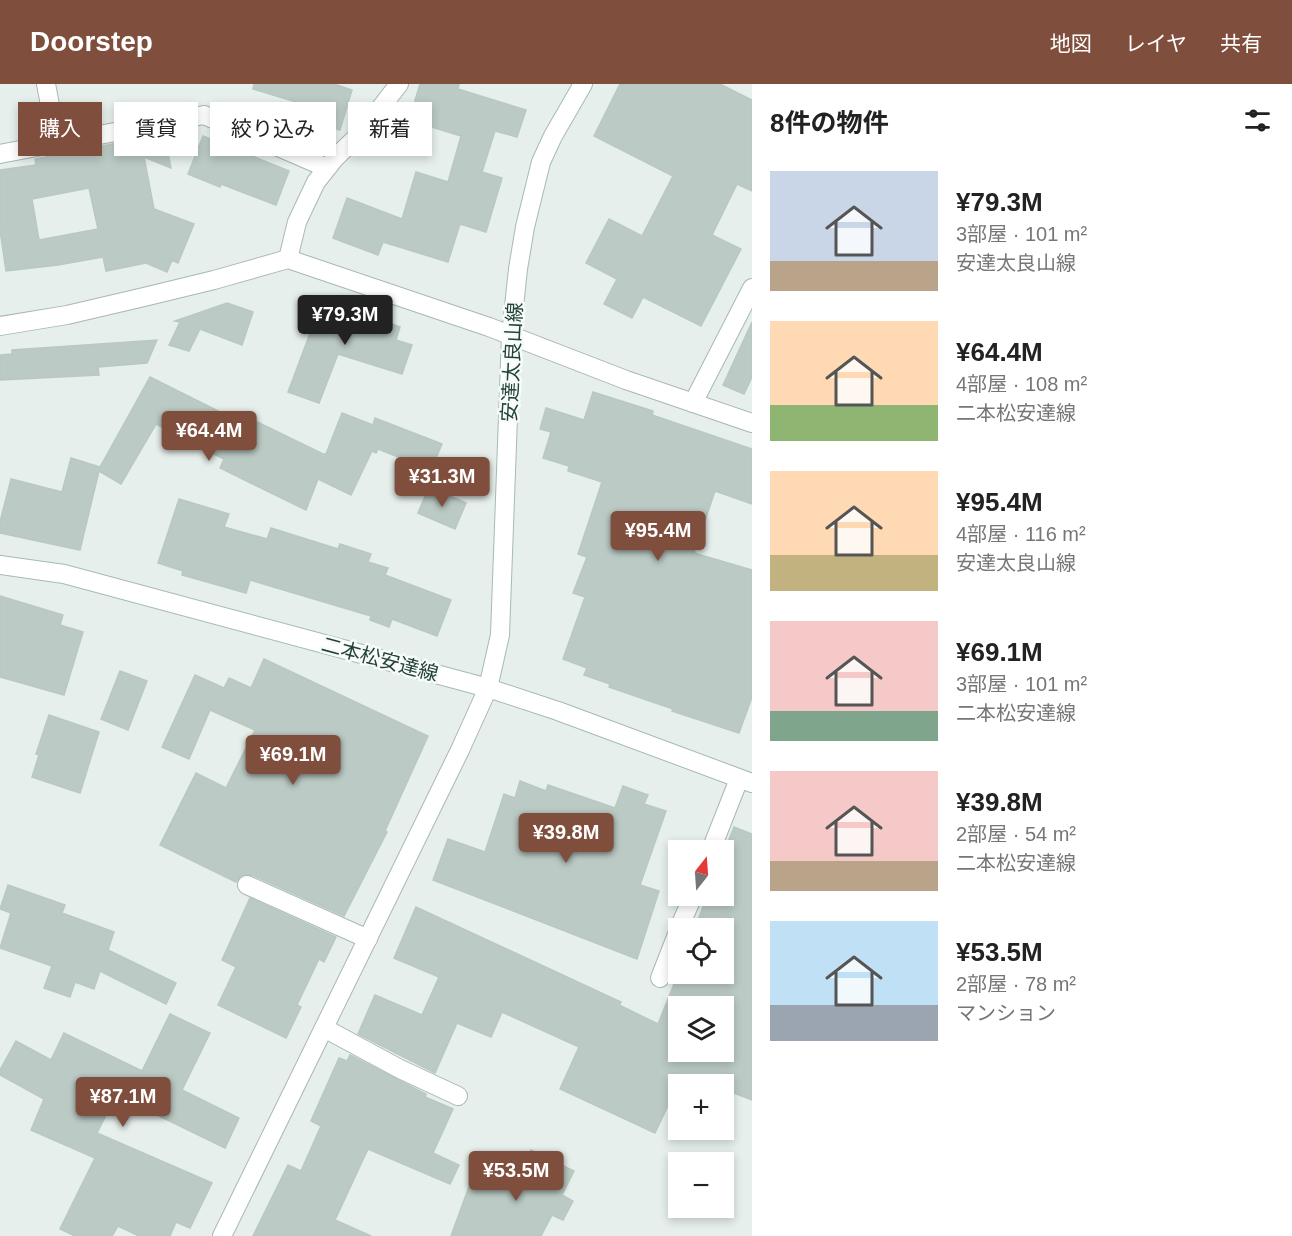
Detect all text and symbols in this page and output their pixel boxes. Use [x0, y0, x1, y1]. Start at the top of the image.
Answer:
text: Doorstep [30, 26, 153, 57]
text: 地図 [1050, 32, 1092, 55]
text: レイヤ [1125, 32, 1187, 55]
text: 共有 [1220, 32, 1262, 55]
chip: 購入 [18, 102, 102, 156]
chip: 賃貸 [114, 102, 198, 156]
chip: 絞り込み [210, 102, 336, 156]
chip: 新着 [348, 102, 432, 156]
icon: filters [1241, 104, 1274, 137]
text: 8件の物件 [770, 108, 888, 138]
text: ¥79.3M [956, 187, 1043, 217]
icon: home [818, 195, 890, 267]
text: 3部屋 · 101 m² [956, 223, 1087, 245]
text: 安達太良山線 [956, 252, 1076, 274]
pin: ¥79.3M [296, 295, 394, 346]
street label: 安達太良山線 [498, 302, 526, 422]
text: ¥79.3M [312, 303, 378, 325]
text: ¥64.4M [956, 337, 1043, 367]
icon: home [818, 345, 890, 417]
text: 4部屋 · 108 m² [956, 373, 1087, 395]
text: 二本松安達線 [956, 402, 1076, 424]
pin: ¥64.4M [160, 411, 258, 462]
text: ¥64.4M [176, 419, 242, 441]
pin: ¥31.3M [393, 457, 491, 508]
text: ¥31.3M [409, 465, 475, 487]
text: ¥95.4M [956, 487, 1043, 517]
icon: home [818, 495, 890, 567]
pin: ¥95.4M [609, 511, 707, 562]
text: ¥95.4M [625, 519, 691, 541]
text: 4部屋 · 116 m² [956, 523, 1086, 545]
text: 安達太良山線 [956, 552, 1076, 574]
street label: 二本松安達線 [319, 633, 441, 685]
text: ¥69.1M [956, 637, 1043, 667]
icon: home [818, 645, 890, 717]
text: 3部屋 · 101 m² [956, 673, 1087, 695]
text: 二本松安達線 [956, 702, 1076, 724]
pin: ¥69.1M [244, 735, 342, 786]
text: ¥69.1M [260, 743, 326, 765]
text: ¥39.8M [956, 787, 1043, 817]
icon: home [818, 795, 890, 867]
pin: ¥39.8M [517, 813, 615, 864]
text: ¥39.8M [533, 821, 599, 843]
text: 2部屋 · 54 m² [956, 823, 1076, 845]
north arrow [668, 840, 734, 906]
map controls [668, 840, 734, 1218]
text: 二本松安達線 [956, 852, 1076, 874]
button: locate [668, 918, 734, 984]
text: ¥53.5M [956, 937, 1043, 967]
icon: home [818, 945, 890, 1017]
text: 2部屋 · 78 m² [956, 973, 1076, 995]
button: layers [668, 996, 734, 1062]
text: マンション [956, 1002, 1056, 1024]
button: + [668, 1074, 734, 1140]
pin: ¥87.1M [74, 1077, 172, 1128]
text: ¥87.1M [90, 1085, 156, 1107]
pin: ¥53.5M [467, 1151, 565, 1202]
button: − [668, 1152, 734, 1218]
text: ¥53.5M [483, 1159, 549, 1181]

